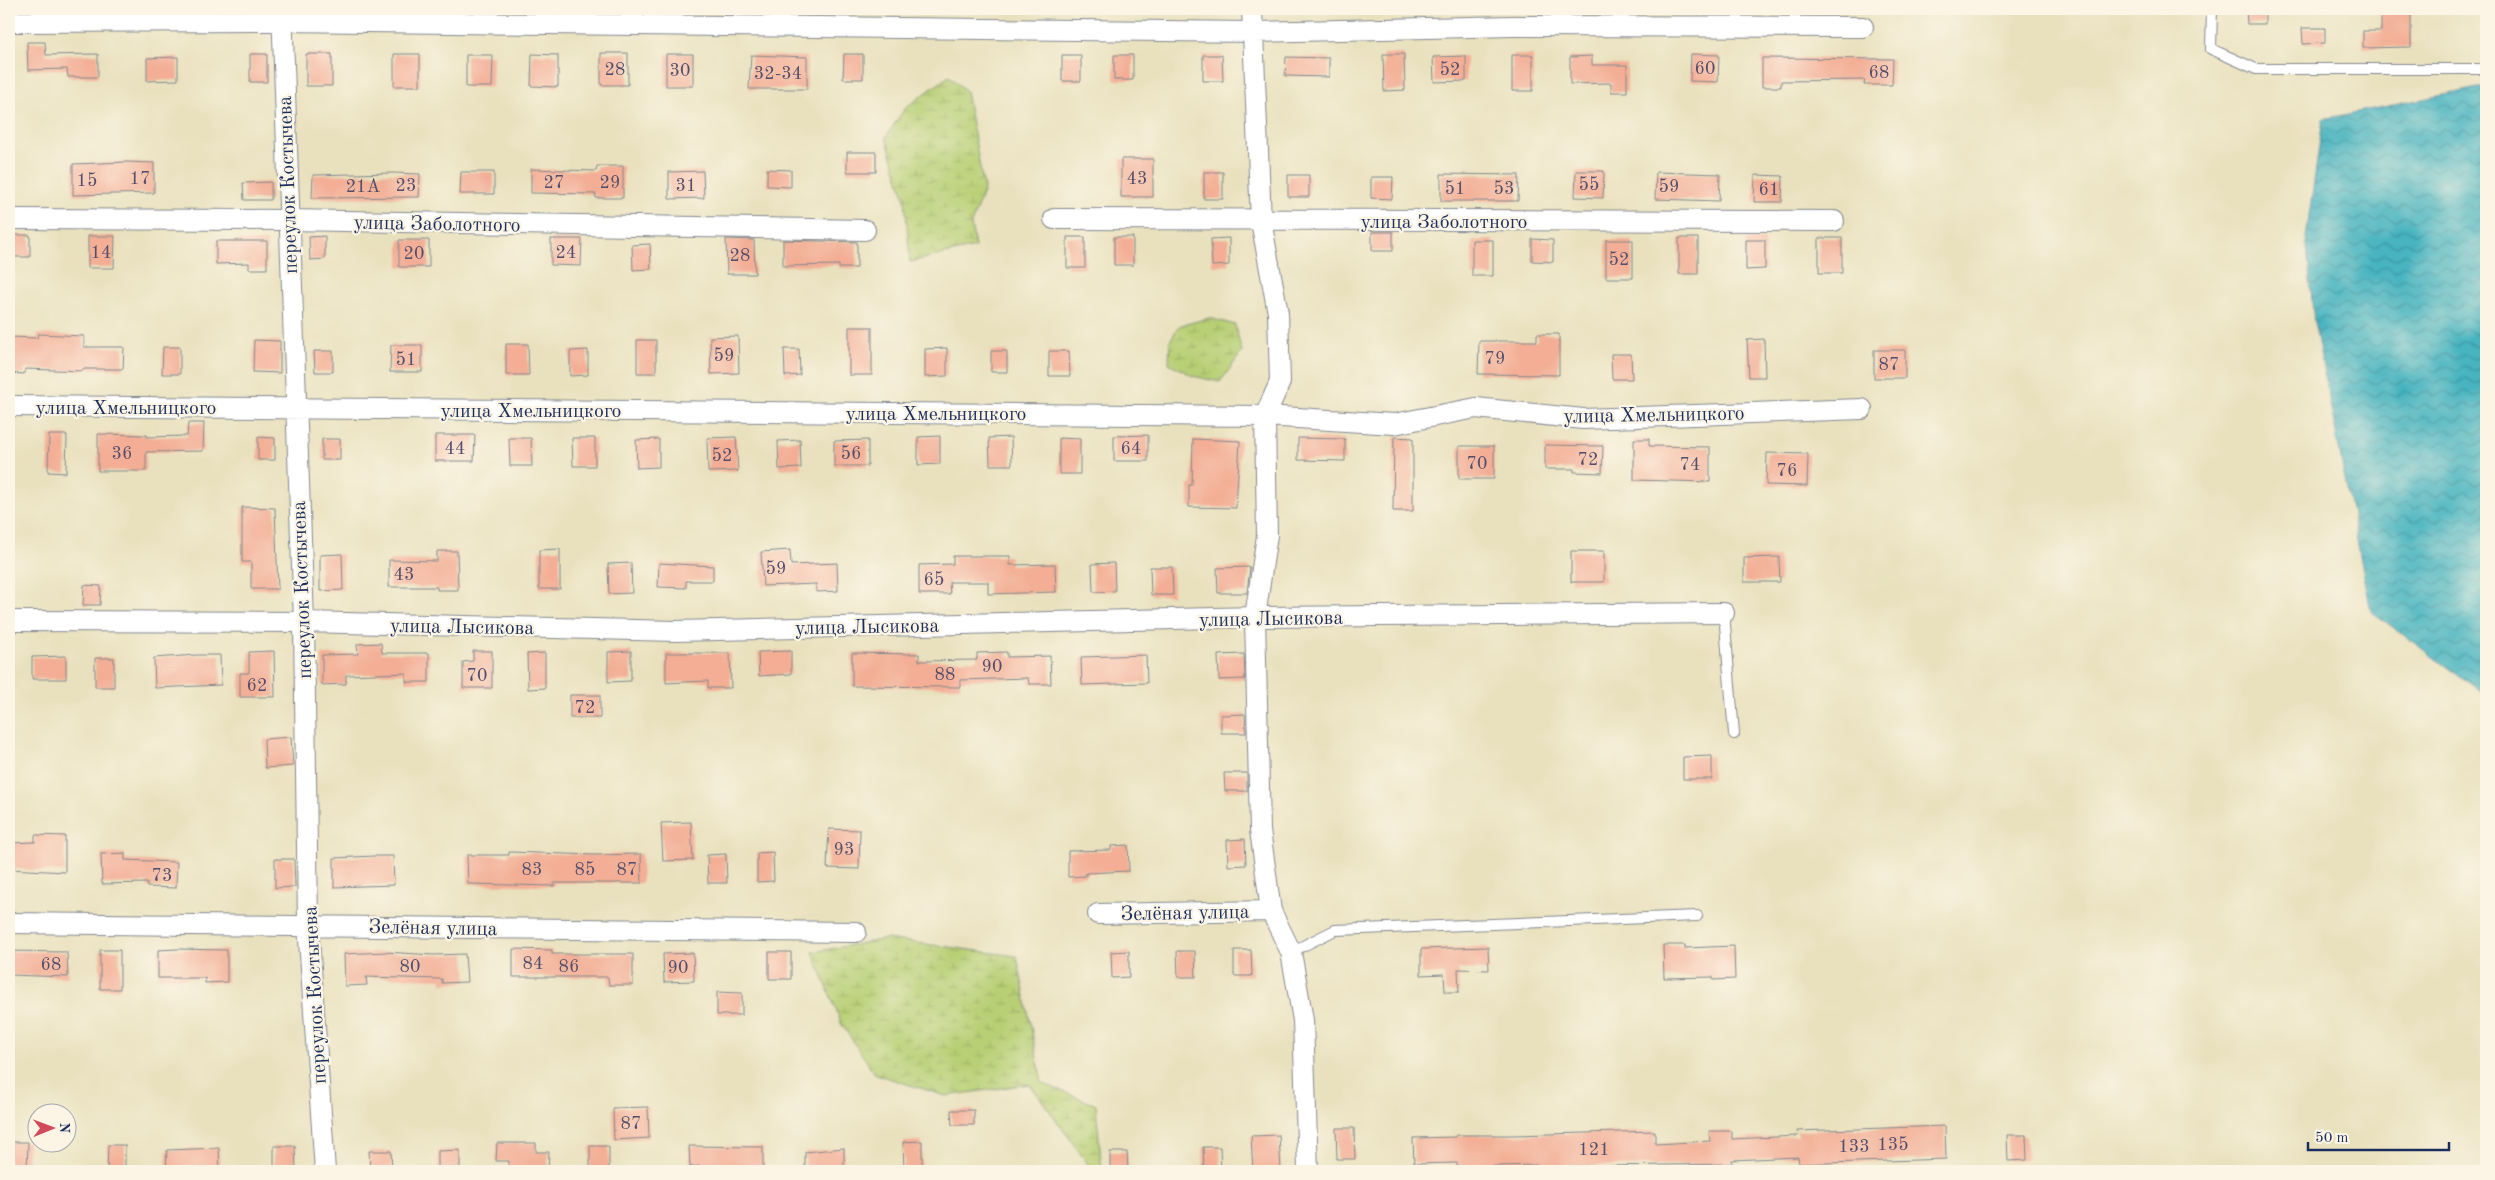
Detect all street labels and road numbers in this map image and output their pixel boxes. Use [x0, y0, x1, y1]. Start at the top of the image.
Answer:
street label: переулок Костычева [276, 95, 302, 274]
street label: улица Заболотного [1361, 213, 1527, 233]
street label: улица Заболотного [353, 214, 521, 236]
street label: улица Хмельницкого [35, 399, 217, 419]
street label: улица Хмельницкого [440, 402, 622, 422]
street label: улица Хмельницкого [1563, 404, 1745, 428]
street label: улица Хмельницкого [845, 405, 1027, 425]
street label: переулок Костычева [290, 500, 316, 679]
street label: улица Лысикова [1199, 609, 1344, 631]
street label: улица Лысикова [390, 617, 534, 639]
street label: улица Лысикова [795, 617, 940, 639]
street label: Зелёная улица [1120, 903, 1250, 925]
street label: переулок Костычева [301, 905, 331, 1084]
street label: Зелёная улица [368, 918, 498, 940]

